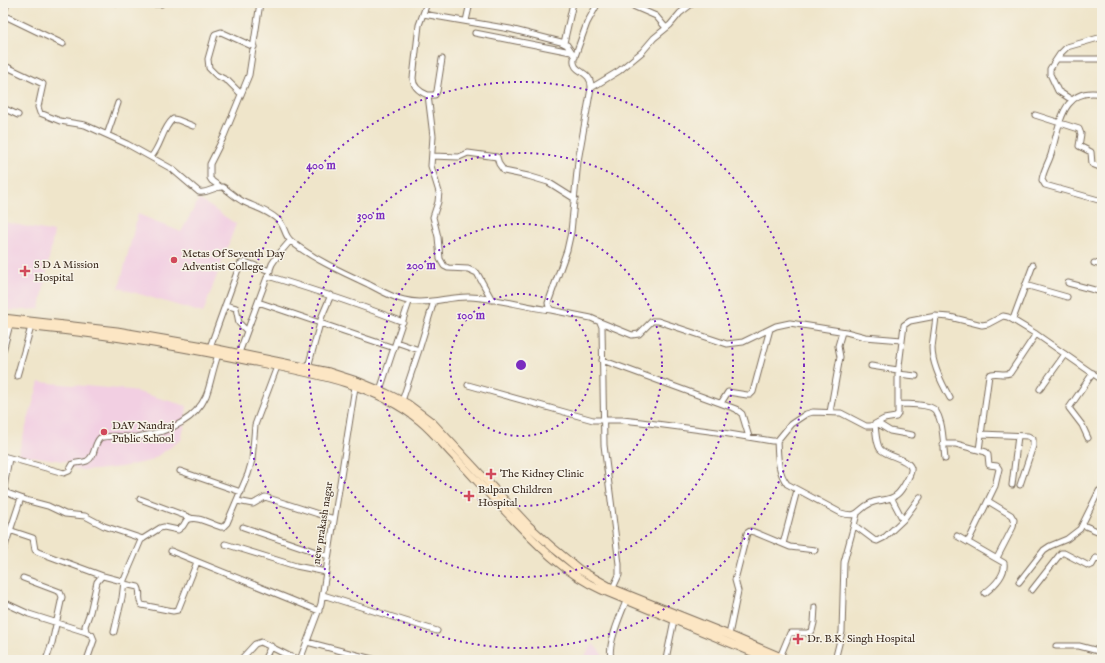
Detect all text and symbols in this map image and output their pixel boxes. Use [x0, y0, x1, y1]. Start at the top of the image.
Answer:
text: 400 m [306, 158, 337, 173]
text: 300 m [357, 208, 386, 223]
place label: Metas Of Seventh Day Adventist College [181, 247, 286, 274]
marker: Metas Of Seventh Day Adventist College [169, 255, 179, 265]
place label: S D A Mission Hospital [34, 258, 99, 285]
text: 200 m [406, 258, 436, 273]
marker: S D A Mission Hospital [19, 265, 31, 277]
text: 100 m [457, 308, 486, 323]
centre of rings [514, 358, 528, 372]
place label: DAV Nandraj Public School [112, 419, 174, 446]
marker: DAV Nandraj Public School [99, 427, 109, 437]
place label: The Kidney Clinic [500, 467, 584, 481]
marker: The Kidney Clinic [485, 468, 497, 480]
street label: new prakash nagar [310, 481, 336, 565]
place label: Balpan Children Hospital [478, 483, 553, 510]
marker: Balpan Children Hospital [463, 490, 475, 502]
place label: Dr. B.K. Singh Hospital [807, 632, 915, 646]
marker: Dr. B.K. Singh Hospital [792, 633, 804, 645]

